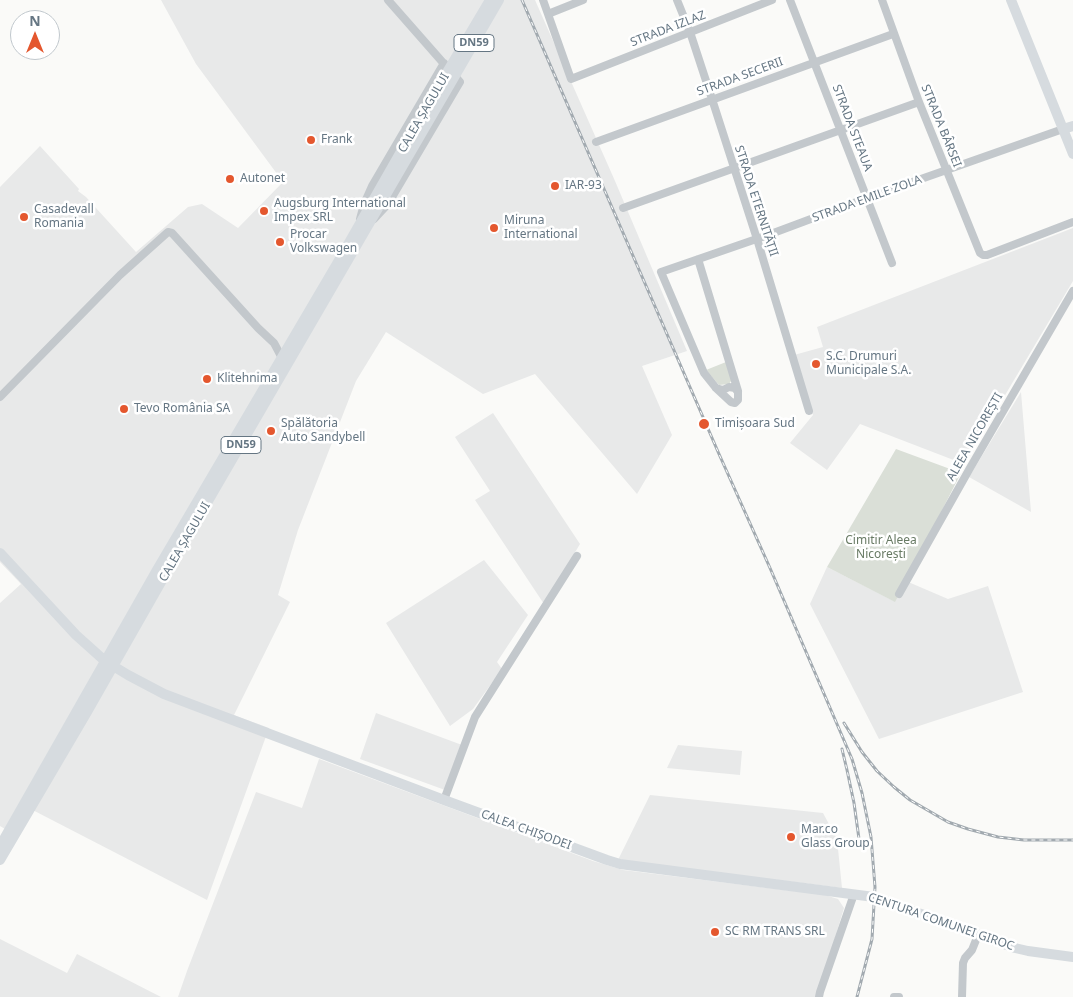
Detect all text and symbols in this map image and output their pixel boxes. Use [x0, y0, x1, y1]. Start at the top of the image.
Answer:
street label: STRADA IZLAZ [628, 8, 708, 50]
north arrow [10, 10, 60, 60]
text: N [29, 11, 41, 30]
road number: DN59 [454, 34, 494, 52]
street label: STRADA SECERII [695, 55, 785, 99]
street label: CALEA ȘAGULUI [395, 71, 453, 155]
street label: STRADA STEAUA [829, 83, 875, 173]
street label: STRADA BÂRSEI [918, 83, 964, 169]
place label: Frank [321, 133, 352, 147]
marker: Frank [305, 134, 317, 146]
street label: STRADA ETERNITĂȚII [731, 144, 781, 258]
place label: Autonet [240, 172, 285, 186]
street label: STRADA EMILE ZOLA [810, 172, 924, 226]
marker: Autonet [224, 173, 236, 185]
place label: IAR-93 [565, 179, 602, 193]
marker: IAR-93 [549, 180, 561, 192]
place label: Augsburg International Impex SRL [274, 197, 406, 225]
place label: Casadevall Romania [34, 203, 94, 231]
marker: Augsburg International Impex SRL [258, 205, 270, 217]
marker: Casadevall Romania [18, 211, 30, 223]
place label: Miruna International [504, 214, 578, 242]
marker: Miruna International [488, 222, 500, 234]
place label: Procar Volkswagen [290, 228, 357, 256]
marker: Procar Volkswagen [274, 236, 286, 248]
place label: S.C. Drumuri Municipale S.A. [826, 350, 911, 378]
marker: S.C. Drumuri Municipale S.A. [810, 358, 822, 370]
place label: Klitehnima [217, 372, 278, 386]
marker: Klitehnima [201, 373, 213, 385]
street label: ALEEA NICOREȘTI [944, 390, 1006, 484]
place label: Tevo România SA [134, 402, 230, 416]
marker: Tevo România SA [118, 403, 130, 415]
place label: Spălătoria Auto Sandybell [281, 417, 365, 445]
marker: Timișoara Sud [697, 417, 711, 431]
place label: Timișoara Sud [715, 417, 795, 431]
marker: Spălătoria Auto Sandybell [265, 425, 277, 437]
road number: DN59 [221, 436, 261, 454]
street label: CALEA ȘAGULUI [156, 500, 214, 584]
park label: Cimitir Aleea Nicorești [845, 534, 917, 562]
street label: CALEA CHIȘODEI [479, 807, 573, 853]
place label: Mar.co Glass Group [801, 823, 870, 851]
marker: Mar.co Glass Group [785, 831, 797, 843]
street label: CENTURA COMUNEI GIROC [866, 890, 1016, 954]
place label: SC RM TRANS SRL [725, 925, 825, 939]
marker: SC RM TRANS SRL [709, 926, 721, 938]

